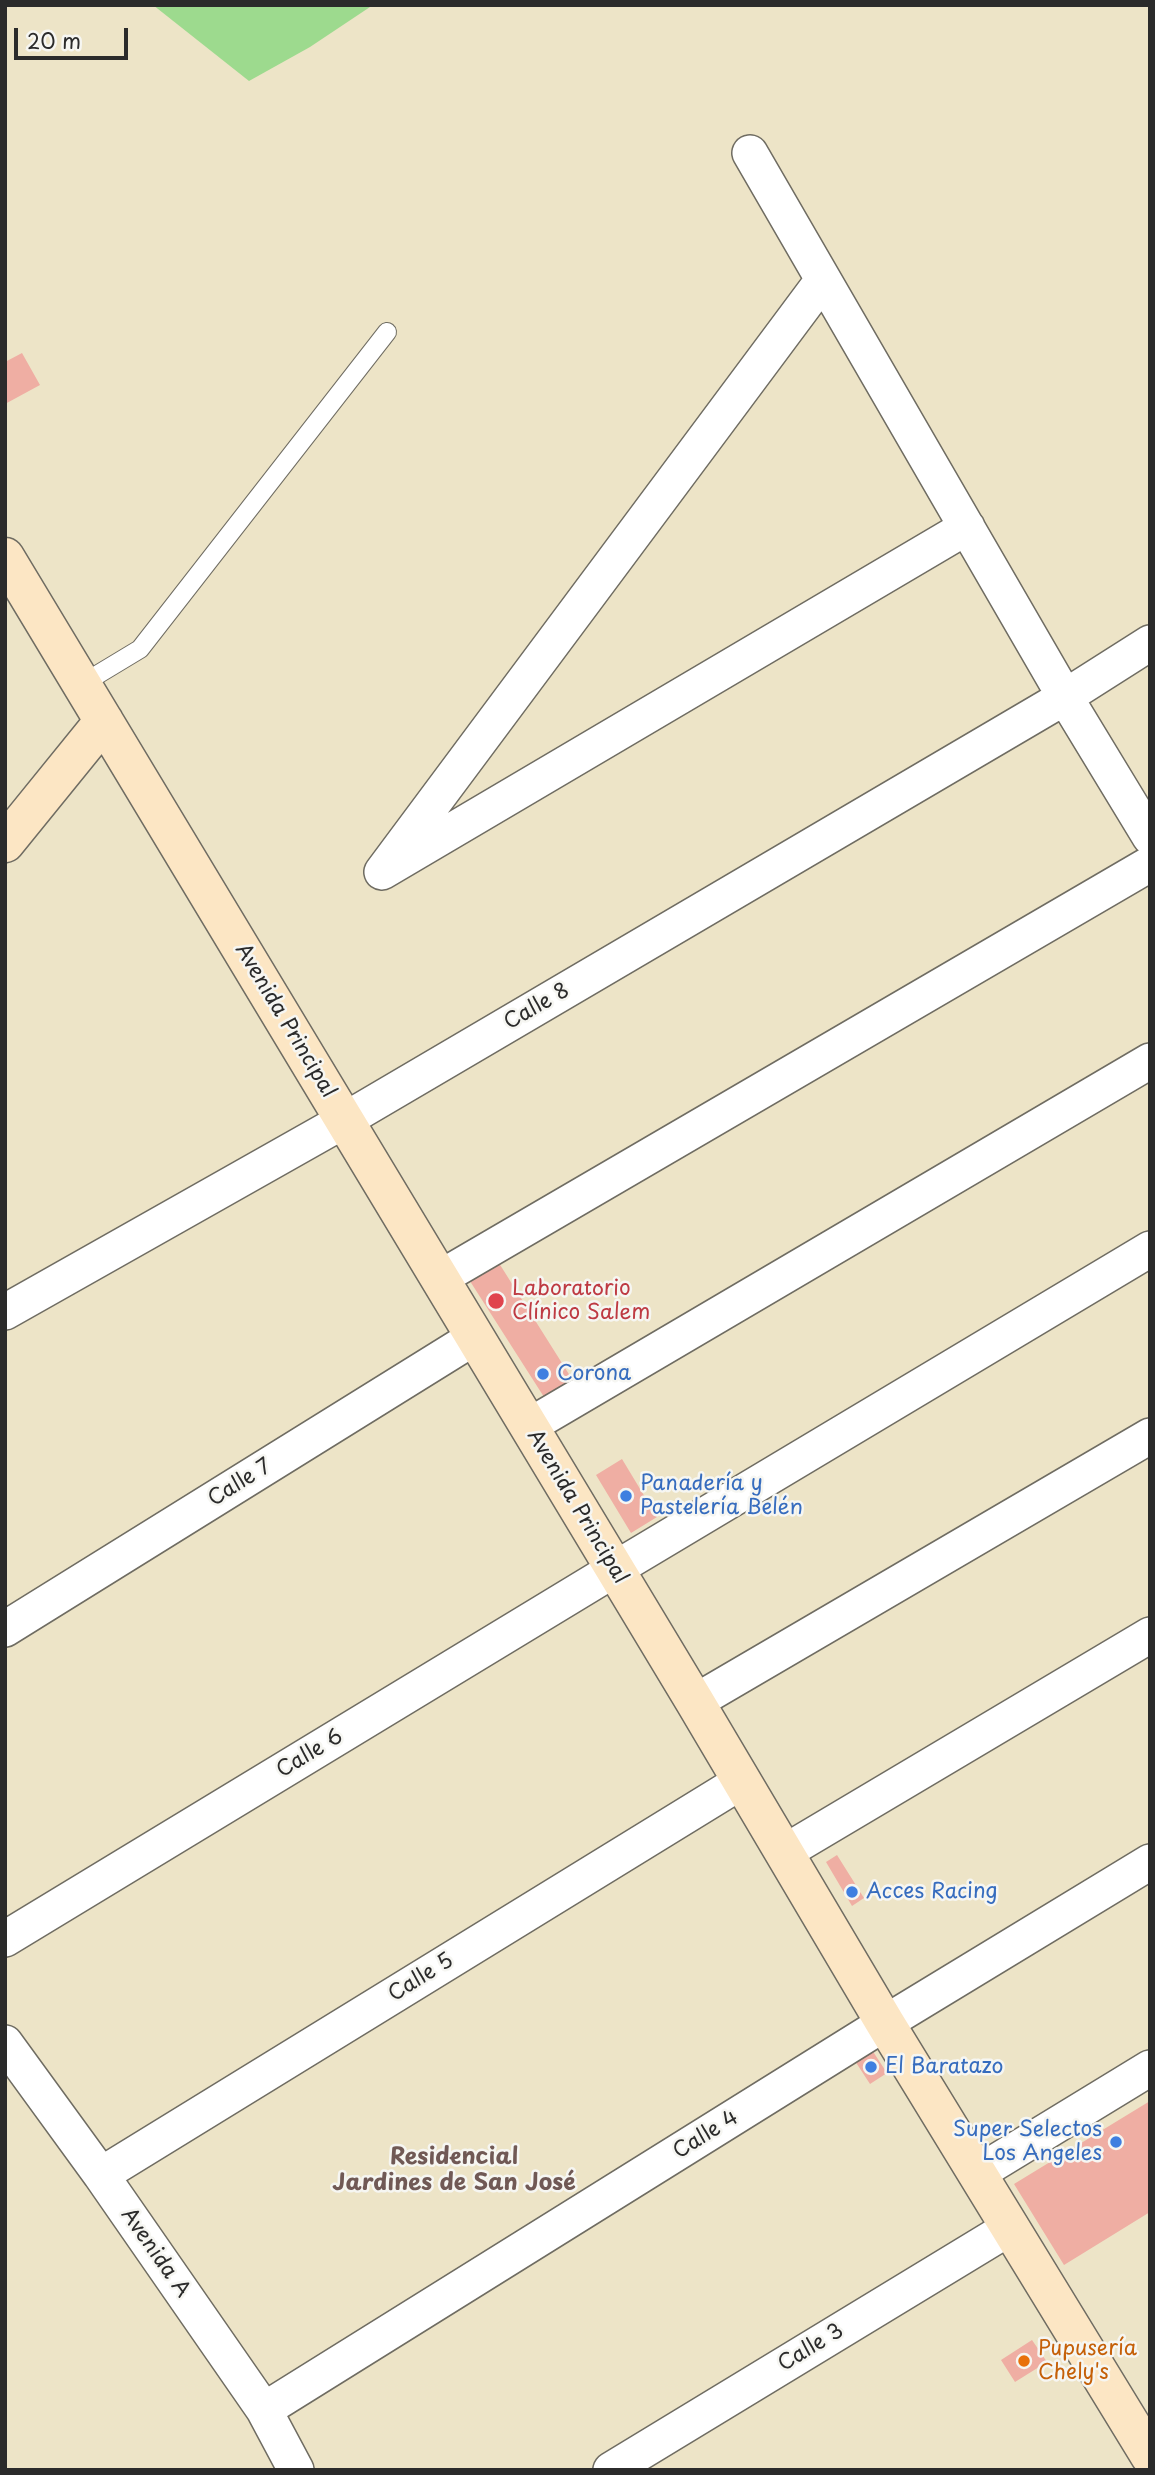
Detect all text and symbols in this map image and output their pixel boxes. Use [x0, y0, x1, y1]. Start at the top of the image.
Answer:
scale bar [18, 14, 131, 58]
text: 20 m [27, 24, 81, 56]
street label: Avenida Principal [229, 939, 341, 1103]
street label: Calle 8 [500, 978, 574, 1036]
place label: Laboratorio Clínico Salem [512, 1276, 650, 1326]
marker: Laboratorio Clínico Salem [486, 1291, 506, 1311]
place label: Corona [557, 1361, 631, 1387]
marker: Corona [535, 1366, 551, 1382]
street label: Avenida Principal [521, 1425, 633, 1589]
street label: Calle 7 [204, 1454, 276, 1512]
place label: Panadería y Pastelería Belén [640, 1471, 803, 1521]
marker: Panadería y Pastelería Belén [618, 1488, 634, 1504]
street label: Calle 6 [272, 1724, 348, 1784]
place label: Acces Racing [866, 1879, 998, 1905]
marker: Acces Racing [844, 1884, 860, 1900]
street label: Calle 5 [384, 1948, 458, 2008]
place label: El Baratazo [885, 2054, 1003, 2080]
marker: El Baratazo [863, 2059, 879, 2075]
street label: Calle 4 [669, 2105, 743, 2165]
place label: Super Selectos Los Angeles [953, 2117, 1102, 2167]
marker: Super Selectos Los Angeles [1108, 2134, 1124, 2150]
district label: Residencial Jardines de San José [332, 2144, 576, 2198]
street label: Avenida A [115, 2204, 195, 2302]
street label: Calle 3 [774, 2319, 848, 2377]
place label: Pupusería Chely's [1038, 2336, 1137, 2386]
marker: Pupusería Chely's [1016, 2353, 1032, 2369]

